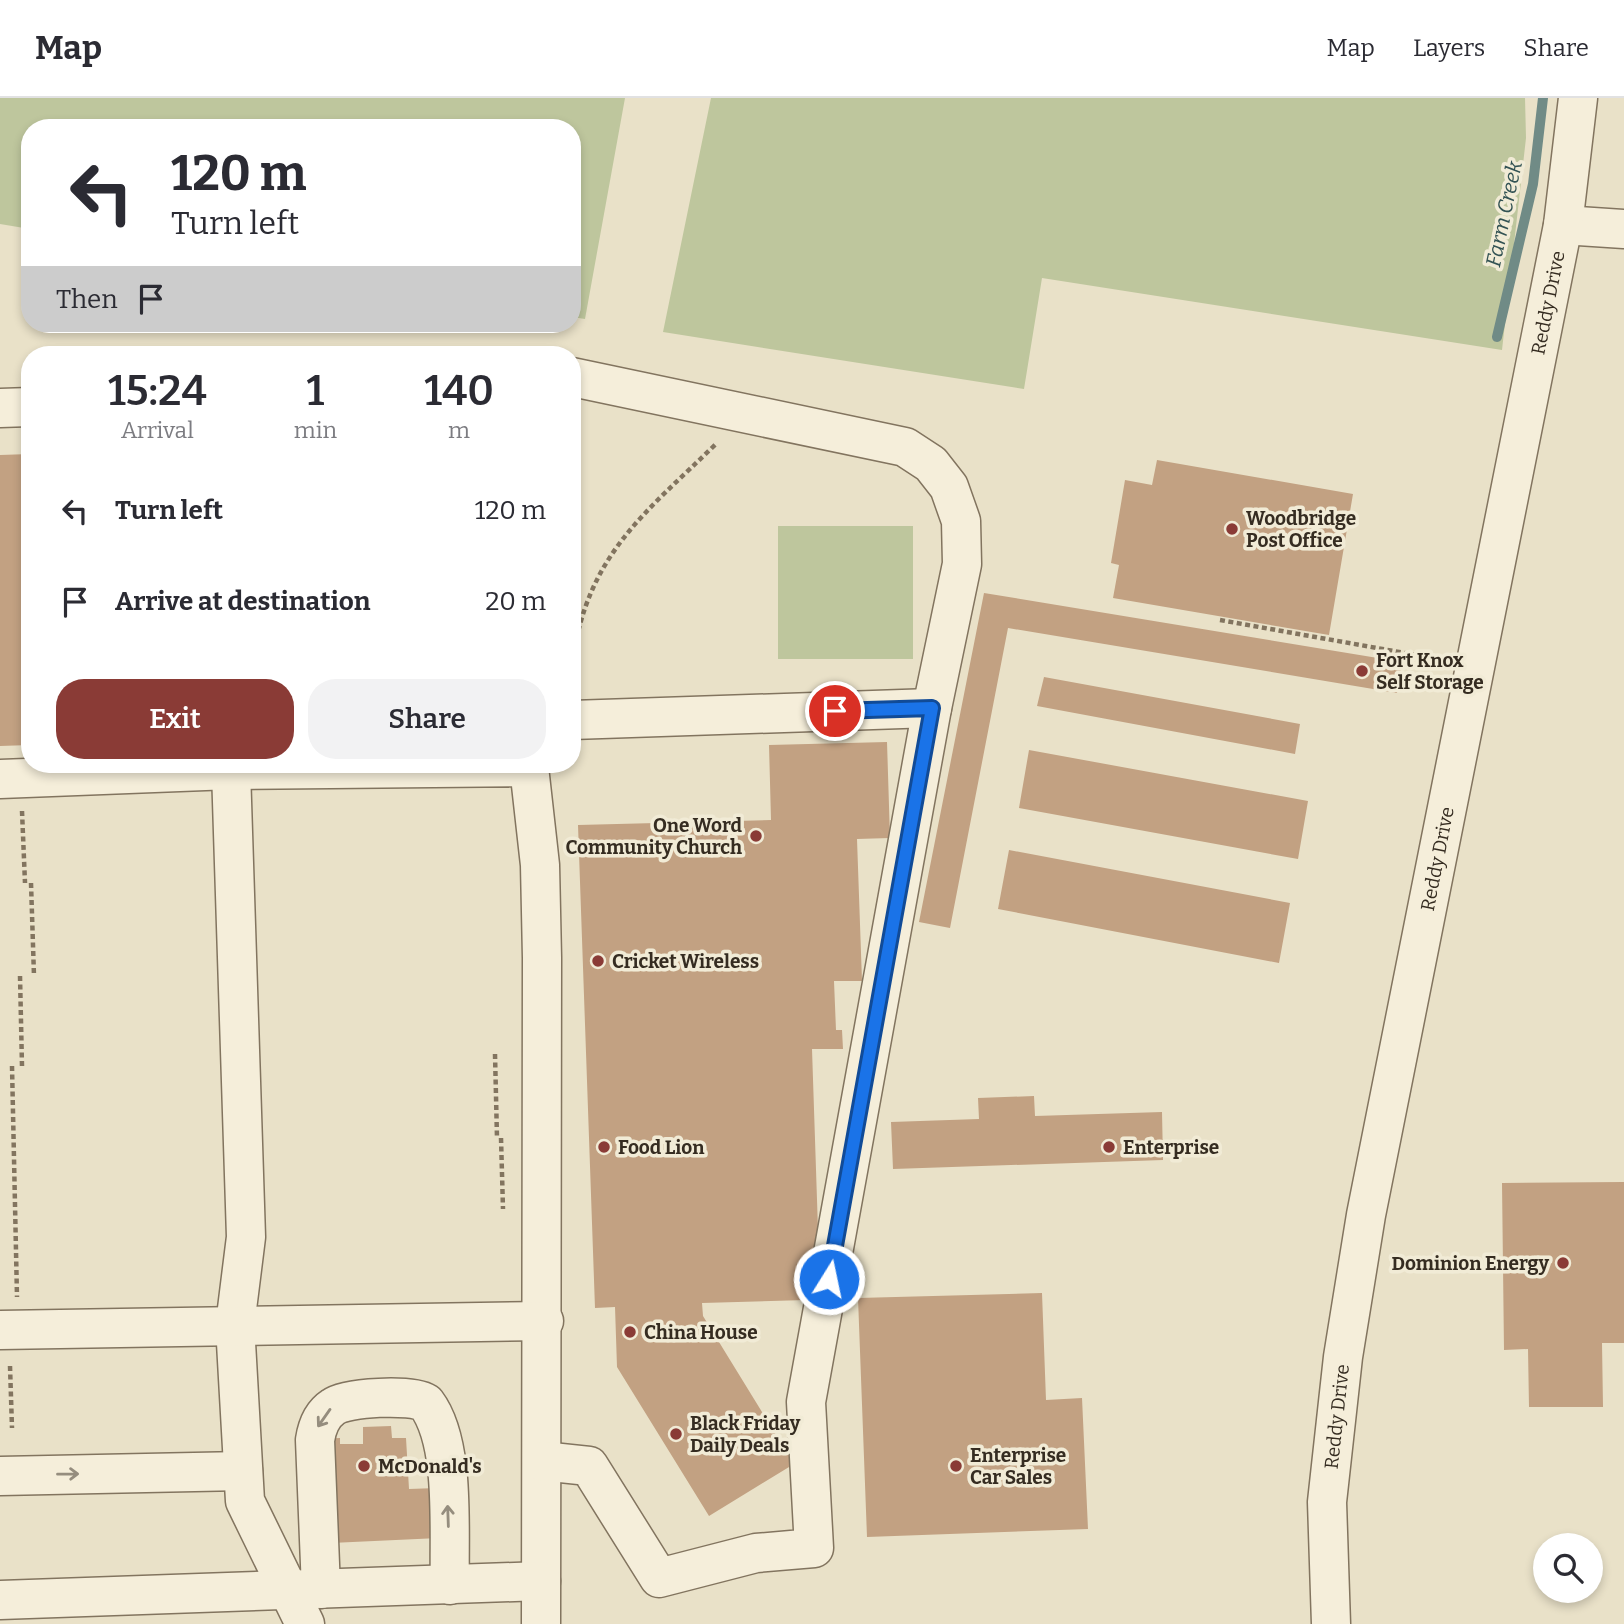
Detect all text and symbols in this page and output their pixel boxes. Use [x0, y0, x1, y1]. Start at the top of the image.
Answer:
text: Map [35, 28, 102, 68]
text: Map [1327, 34, 1375, 62]
text: Layers [1413, 34, 1485, 62]
text: Share [1523, 34, 1589, 62]
text: 120 m [171, 144, 306, 203]
icon: left [56, 147, 147, 238]
water label: Farm Creek [1480, 158, 1528, 269]
text: Turn left [171, 204, 299, 242]
street label: Reddy Drive [1526, 249, 1569, 357]
icon: arrive [132, 280, 170, 318]
text: Then [56, 284, 118, 315]
text: 15:24 [108, 366, 207, 416]
text: 1 [307, 366, 324, 416]
text: 140 [424, 366, 494, 416]
text: Arrival [121, 416, 194, 444]
text: min [294, 416, 337, 444]
text: m [448, 416, 470, 444]
icon: left [56, 492, 94, 530]
text: Turn left [115, 495, 223, 526]
text: 120 m [475, 495, 546, 526]
place label: Woodbridge Post Office [1246, 507, 1356, 552]
marker: Woodbridge Post Office [1224, 521, 1240, 537]
icon: arrive [56, 583, 94, 621]
text: Arrive at destination [115, 586, 370, 617]
text: 20 m [485, 586, 546, 617]
place label: Fort Knox Self Storage [1376, 649, 1484, 694]
marker: Fort Knox Self Storage [1354, 663, 1370, 679]
button: Exit [56, 679, 294, 759]
button: Share [308, 679, 546, 759]
pin [805, 681, 865, 741]
icon: arrive [816, 692, 854, 730]
street label: Reddy Drive [1415, 805, 1458, 913]
place label: One Word Community Church [566, 814, 743, 859]
marker: One Word Community Church [748, 828, 764, 844]
place label: Cricket Wireless [612, 950, 759, 973]
marker: Cricket Wireless [590, 953, 606, 969]
place label: Food Lion [618, 1136, 705, 1159]
place label: Enterprise [1123, 1136, 1219, 1159]
marker: Food Lion [596, 1139, 612, 1155]
marker: Enterprise [1101, 1139, 1117, 1155]
position arrow [792, 1242, 866, 1316]
place label: Dominion Energy [1391, 1252, 1549, 1275]
marker: Dominion Energy [1555, 1255, 1571, 1271]
place label: China House [644, 1321, 758, 1344]
marker: China House [622, 1324, 638, 1340]
street label: Reddy Drive [1319, 1363, 1354, 1470]
one-way arrow [317, 1408, 331, 1427]
place label: Black Friday Daily Deals [690, 1412, 801, 1457]
marker: Black Friday Daily Deals [668, 1426, 684, 1442]
place label: Enterprise Car Sales [970, 1444, 1066, 1489]
place label: McDonald's [378, 1455, 482, 1478]
marker: McDonald's [356, 1458, 372, 1474]
marker: Enterprise Car Sales [948, 1458, 964, 1474]
one-way arrow [56, 1468, 79, 1481]
one-way arrow [441, 1505, 454, 1528]
map controls [1533, 1533, 1603, 1603]
button: search [1533, 1533, 1603, 1603]

